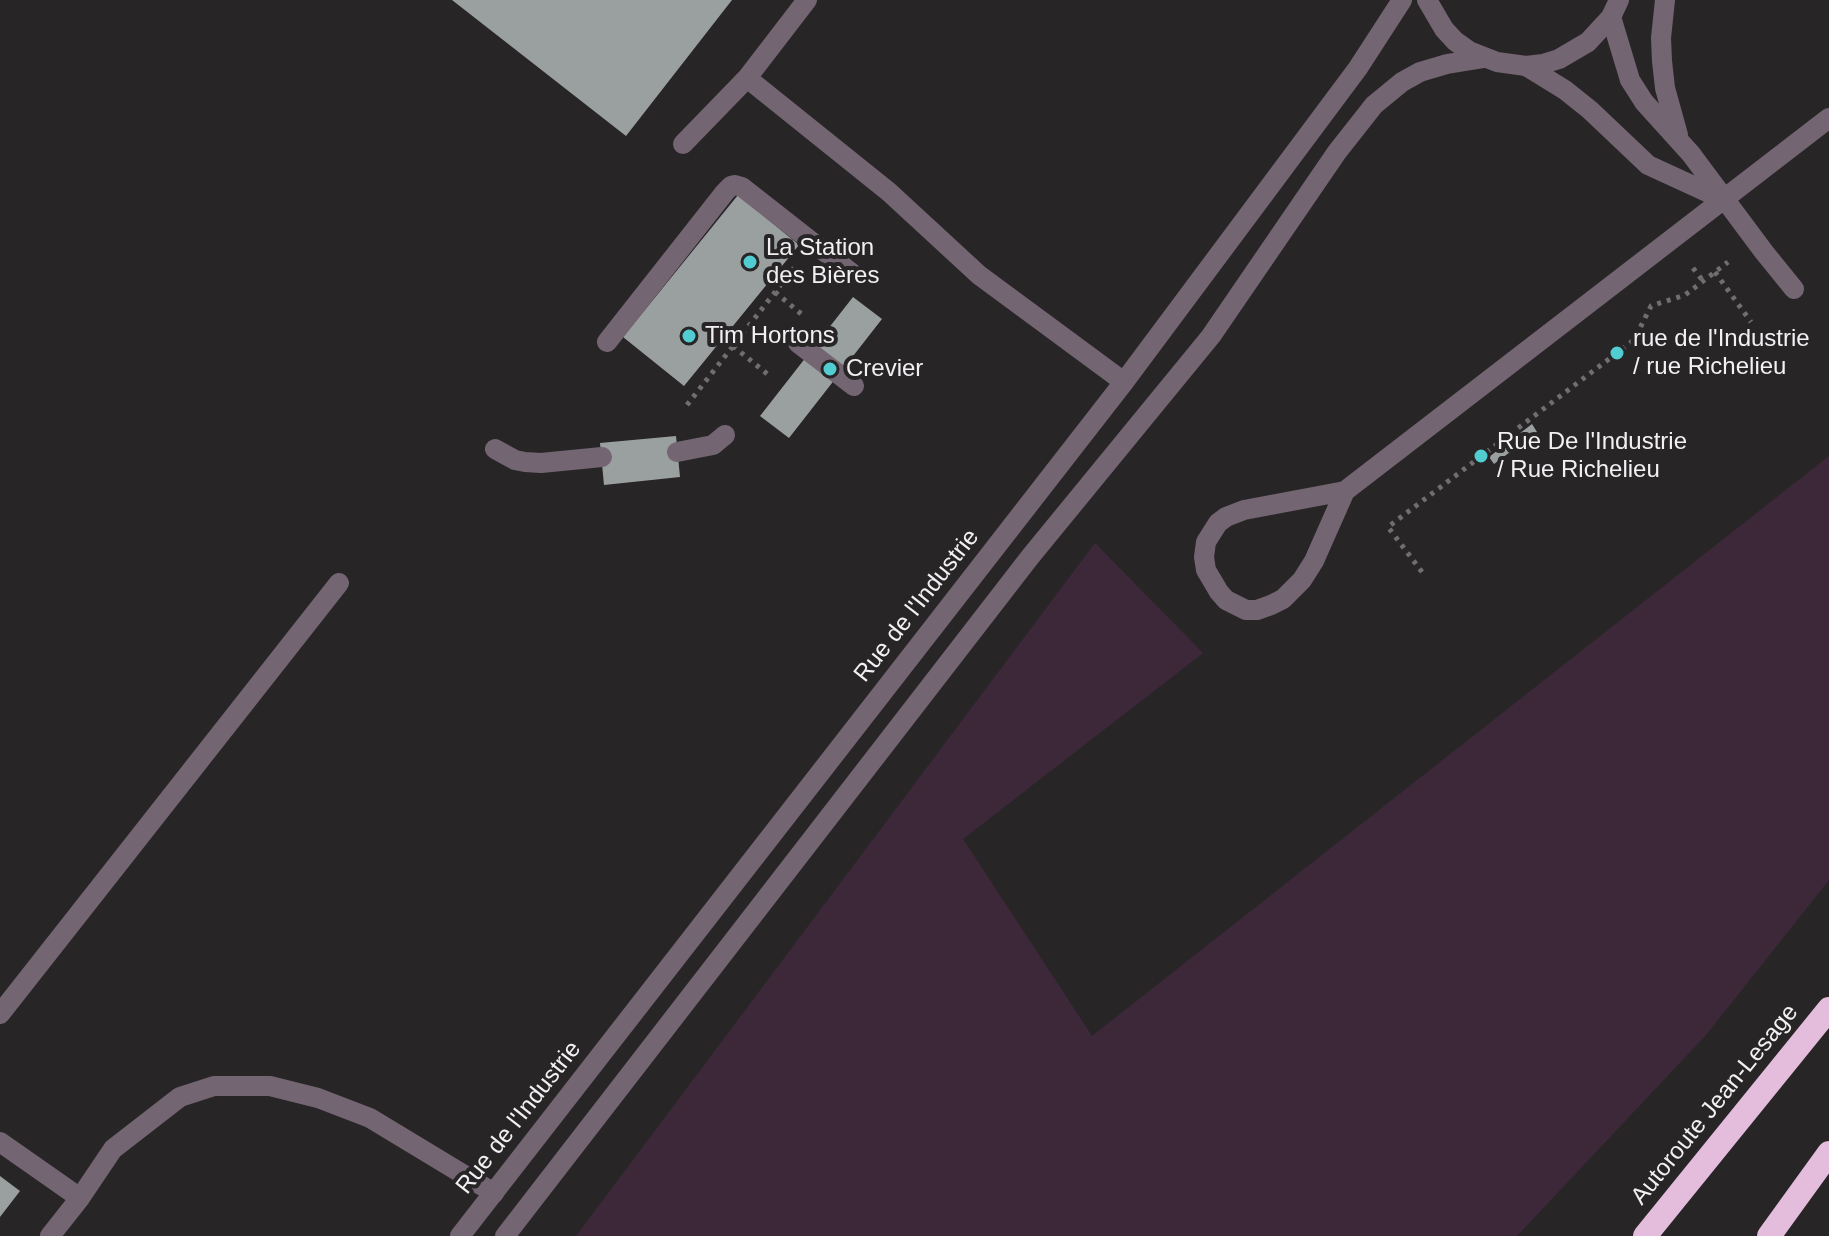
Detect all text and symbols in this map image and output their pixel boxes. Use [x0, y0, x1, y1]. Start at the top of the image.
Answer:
place label: La Station des Bières [766, 234, 879, 290]
marker: La Station des Bières [741, 253, 759, 271]
place label: Tim Hortons [705, 322, 835, 350]
place label: rue de l'Industrie / rue Richelieu [1633, 325, 1810, 381]
marker: Tim Hortons [680, 327, 698, 345]
marker: rue de l'Industrie / rue Richelieu [1608, 344, 1626, 362]
place label: Crevier [846, 355, 923, 383]
marker: Crevier [821, 360, 839, 378]
place label: Rue De l'Industrie / Rue Richelieu [1497, 428, 1687, 484]
marker: Rue De l'Industrie / Rue Richelieu [1472, 447, 1490, 465]
street label: Rue de l'Industrie [848, 524, 986, 688]
street label: Autoroute Jean-Lesage [1625, 999, 1805, 1211]
street label: Rue de l'Industrie [450, 1036, 588, 1200]

